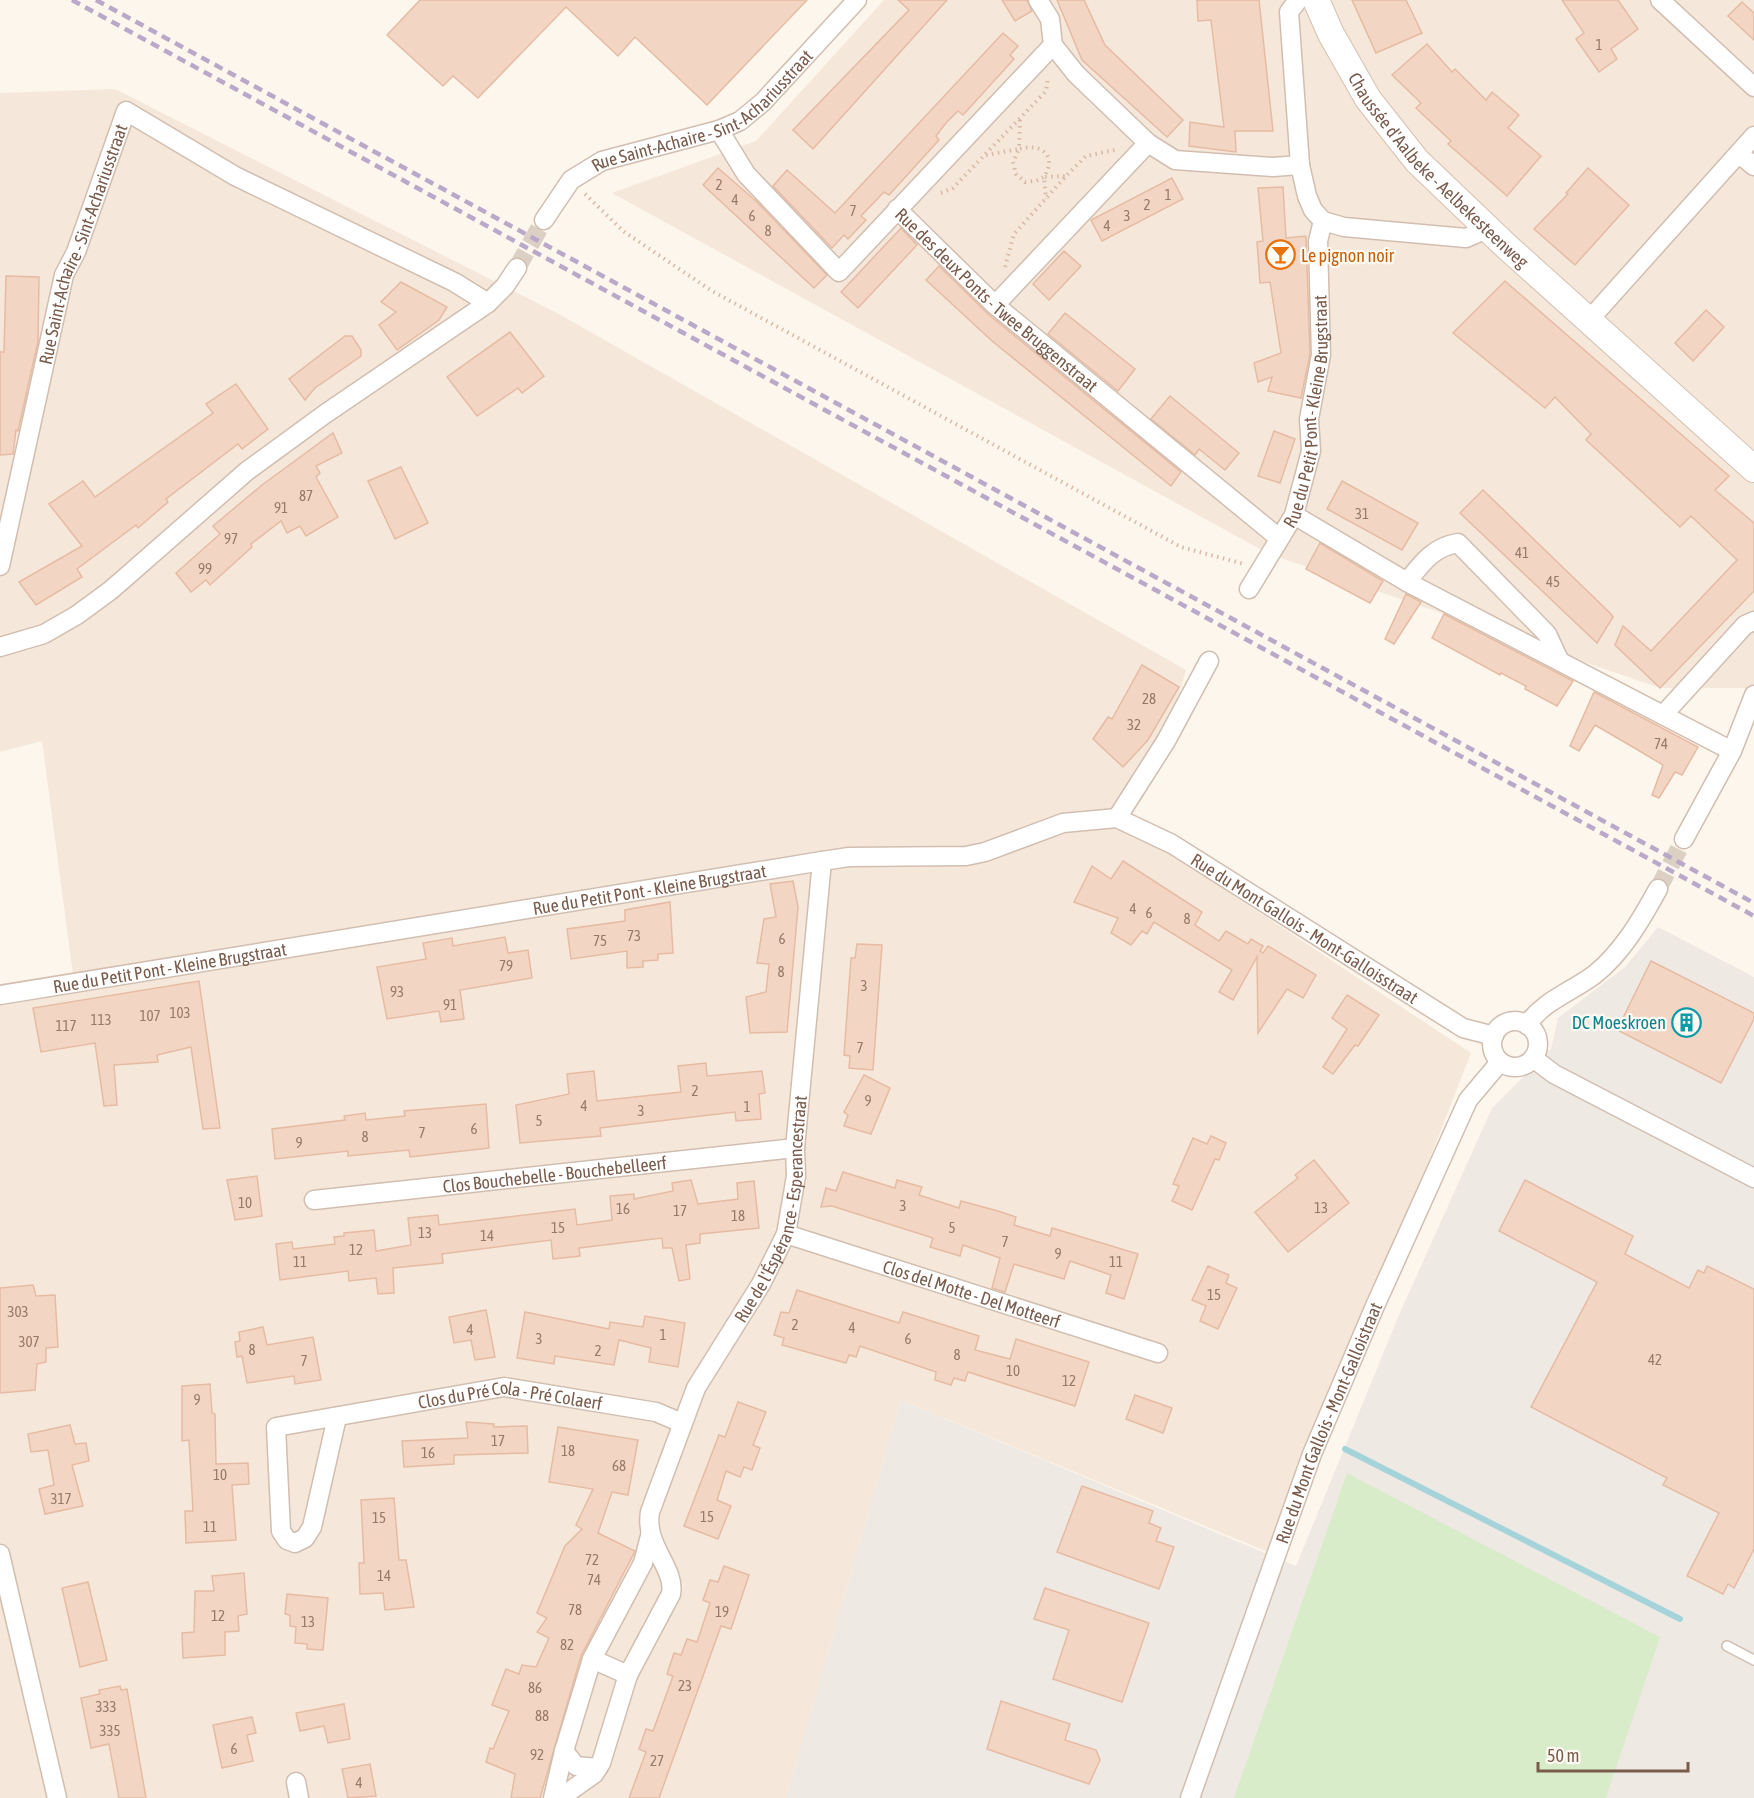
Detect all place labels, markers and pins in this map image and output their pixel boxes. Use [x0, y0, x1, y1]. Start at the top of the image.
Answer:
bar icon: Le pignon noir [1264, 239, 1296, 271]
place label: Le pignon noir [1301, 245, 1395, 266]
building icon: DC Moeskroen [1671, 1006, 1703, 1038]
place label: DC Moeskroen [1572, 1012, 1666, 1033]

